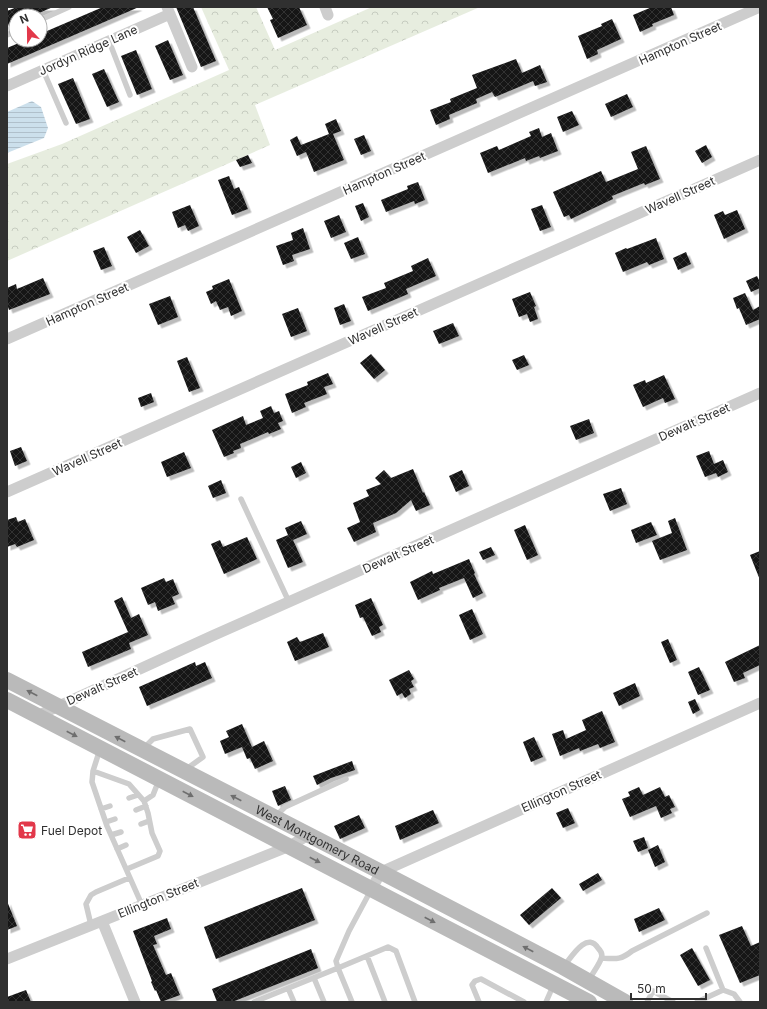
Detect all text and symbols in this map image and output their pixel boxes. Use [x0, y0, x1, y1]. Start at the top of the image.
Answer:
north arrow [8, 8, 48, 48]
text: N [18, 11, 31, 27]
street label: Hampton Street [636, 18, 724, 68]
street label: Jordyn Ridge Lane [36, 22, 140, 78]
street label: Hampton Street [340, 148, 428, 198]
street label: Wavell Street [643, 173, 717, 217]
street label: Hampton Street [43, 279, 131, 329]
street label: Wavell Street [346, 304, 420, 348]
street label: Dewalt Street [656, 400, 732, 444]
street label: Wavell Street [50, 435, 124, 479]
street label: Dewalt Street [360, 532, 436, 576]
street label: Dewalt Street [64, 664, 140, 708]
one-way arrow [27, 690, 38, 696]
one-way arrow [66, 731, 78, 737]
one-way arrow [115, 735, 126, 742]
street label: Ellington Street [519, 767, 603, 815]
one-way arrow [182, 790, 193, 797]
one-way arrow [230, 795, 242, 802]
street label: West Montgomery Road [253, 801, 382, 877]
supermarket icon: Fuel Depot [16, 819, 38, 841]
place label: Fuel Depot [41, 823, 102, 838]
one-way arrow [309, 857, 321, 863]
street label: Ellington Street [115, 875, 201, 921]
one-way arrow [425, 917, 436, 924]
one-way arrow [522, 946, 534, 952]
scale bar [631, 975, 706, 1001]
text: 50 m [637, 981, 666, 996]

